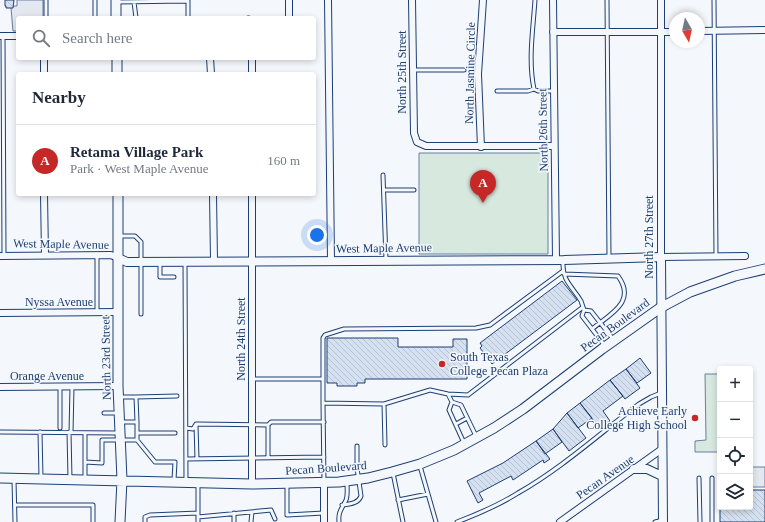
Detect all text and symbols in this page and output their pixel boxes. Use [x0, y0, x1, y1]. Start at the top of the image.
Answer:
north arrow [669, 12, 705, 48]
search box [16, 16, 316, 60]
street label: North Jasmine Circle [462, 22, 478, 124]
icon: search [30, 27, 52, 49]
text: Search here [62, 30, 132, 46]
street label: North 25th Street [395, 30, 409, 114]
text: Nearby [32, 88, 86, 107]
street label: North 26th Street [535, 88, 551, 172]
text: Retama Village Park [70, 144, 203, 160]
text: A [40, 153, 50, 168]
text: 160 m [267, 153, 300, 168]
text: Park · West Maple Avenue [70, 161, 209, 176]
pin: A [470, 170, 496, 203]
street label: North 27th Street [642, 195, 656, 279]
your location [307, 225, 327, 245]
street label: West Maple Avenue [13, 236, 109, 252]
street label: West Maple Avenue [336, 240, 432, 256]
street label: Nyssa Avenue [25, 295, 93, 309]
street label: Pecan Boulevard [578, 295, 652, 355]
street label: North 24th Street [234, 297, 248, 381]
street label: North 23rd Street [98, 315, 114, 400]
place label: South Texas College Pecan Plaza [450, 350, 549, 378]
marker: South Texas College Pecan Plaza [437, 359, 447, 369]
map controls [717, 366, 753, 510]
button: + [717, 366, 753, 402]
street label: Orange Avenue [10, 369, 84, 383]
button: − [717, 402, 753, 438]
place label: Achieve Early College High School [586, 404, 688, 432]
marker: Achieve Early College High School [690, 413, 700, 423]
button: locate [717, 438, 753, 474]
street label: Pecan Avenue [573, 452, 637, 502]
street label: Pecan Boulevard [285, 458, 367, 478]
button: layers [717, 474, 753, 510]

